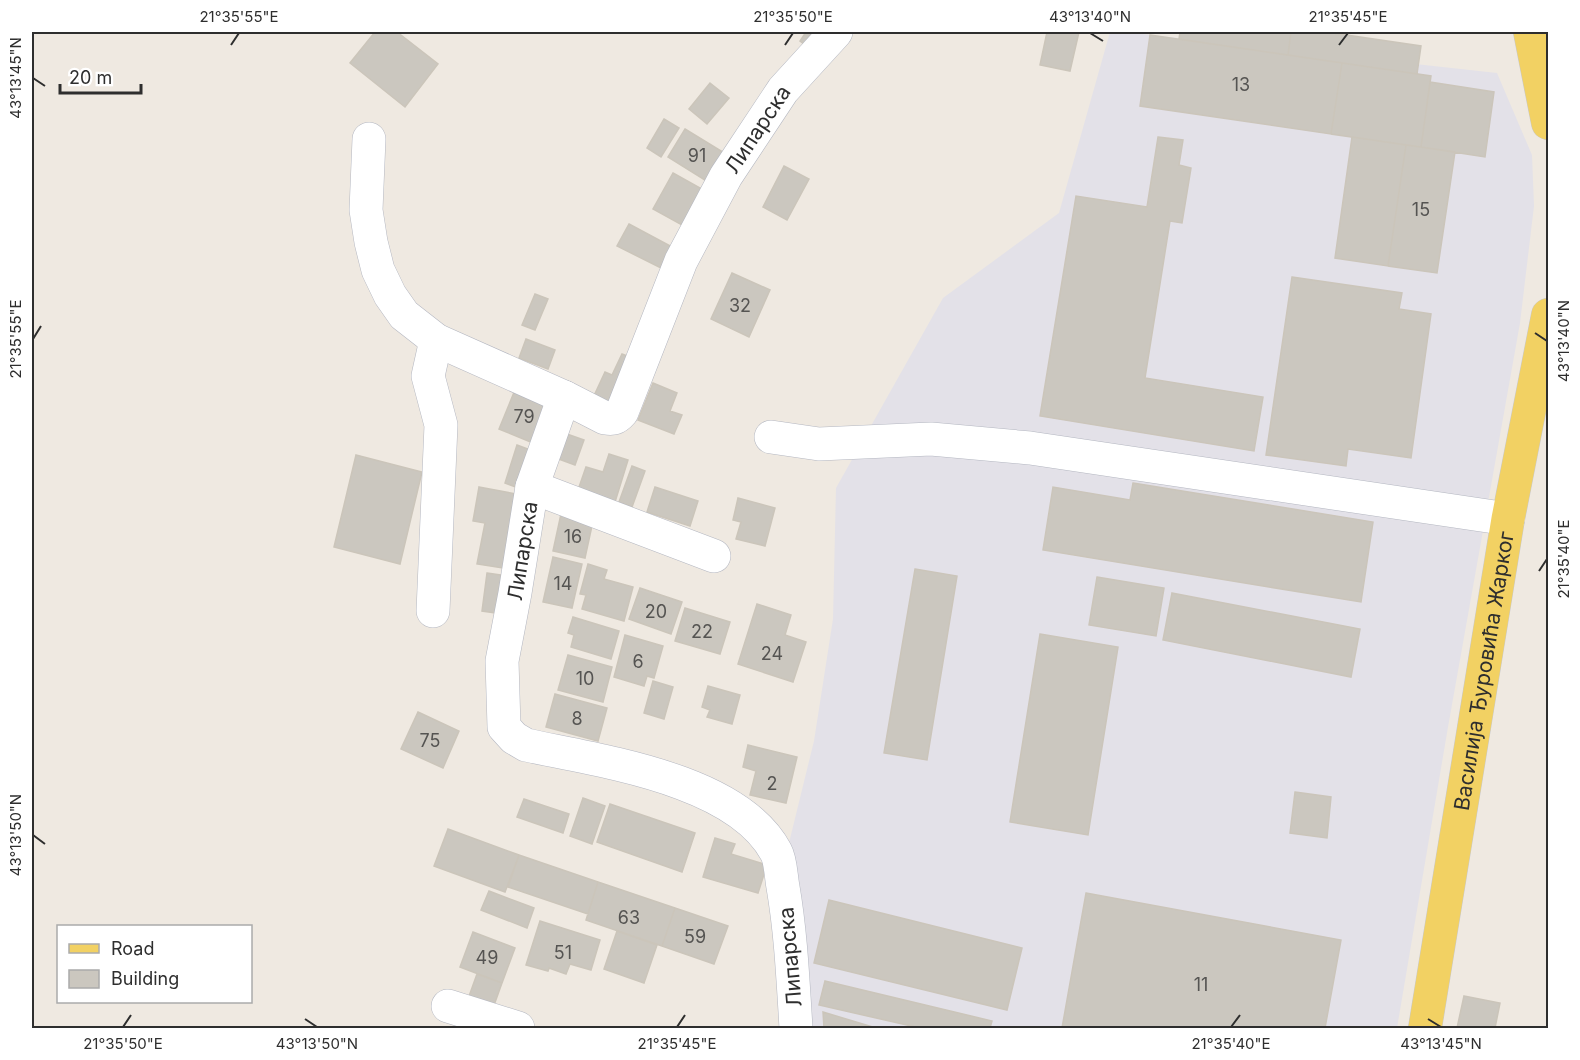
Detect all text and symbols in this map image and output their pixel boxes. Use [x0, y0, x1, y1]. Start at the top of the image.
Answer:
text: 21°35'55"E [199, 7, 279, 26]
text: 21°35'50"E [753, 7, 833, 26]
text: 43°13'40"N [1049, 7, 1131, 26]
text: 21°35'45"E [1309, 7, 1387, 26]
text: 43°13'45"N [6, 37, 25, 119]
scale bar [60, 57, 141, 95]
text: 20 m [69, 67, 112, 88]
house number: 13 [1232, 74, 1250, 95]
street label: Липарска [719, 80, 795, 178]
house number: 91 [688, 145, 706, 166]
house number: 15 [1412, 199, 1430, 220]
house number: 32 [729, 295, 751, 316]
text: 21°35'55"E [6, 299, 25, 379]
text: 43°13'40"N [1554, 300, 1573, 382]
house number: 79 [513, 406, 535, 427]
street label: Липарска [501, 499, 542, 602]
text: 21°35'40"E [1554, 519, 1573, 599]
house number: 16 [564, 526, 582, 547]
street label: Василија Ђуровића Жарког [1448, 529, 1518, 812]
house number: 14 [554, 573, 572, 594]
house number: 20 [645, 601, 667, 622]
house number: 22 [691, 621, 713, 642]
house number: 24 [761, 643, 783, 664]
house number: 6 [632, 651, 644, 672]
house number: 10 [576, 668, 594, 689]
house number: 8 [571, 708, 583, 729]
house number: 75 [420, 730, 440, 751]
house number: 2 [767, 773, 777, 794]
text: 43°13'50"N [6, 794, 25, 876]
street label: Липарска [773, 906, 807, 1008]
house number: 63 [618, 907, 640, 928]
legend [57, 925, 252, 1003]
house number: 59 [684, 926, 706, 947]
text: Road [111, 938, 154, 959]
house number: 51 [554, 942, 572, 963]
house number: 49 [476, 947, 498, 968]
text: Building [111, 968, 179, 989]
house number: 11 [1194, 974, 1208, 995]
text: 21°35'50"E [83, 1034, 163, 1053]
text: 43°13'50"N [276, 1034, 358, 1053]
text: 21°35'45"E [638, 1034, 716, 1053]
text: 21°35'40"E [1191, 1034, 1271, 1053]
text: 43°13'45"N [1400, 1034, 1482, 1053]

